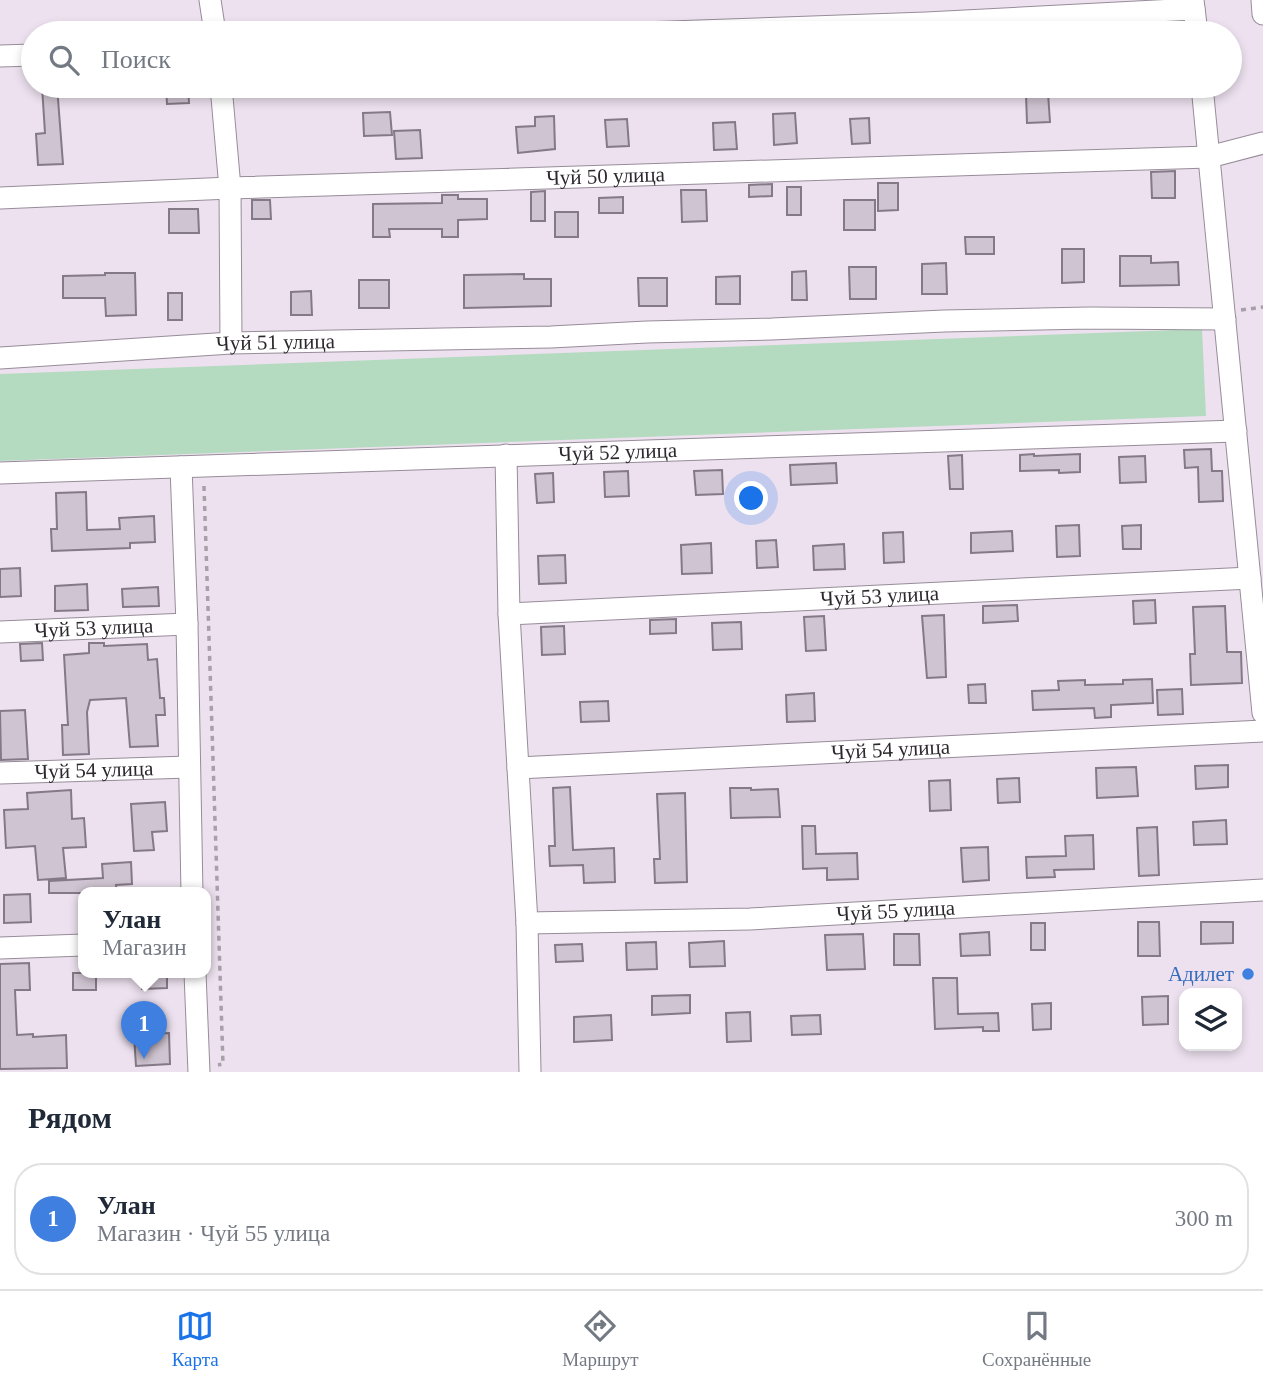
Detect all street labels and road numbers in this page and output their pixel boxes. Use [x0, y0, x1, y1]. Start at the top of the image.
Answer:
street label: Чуй 50 улица [546, 162, 666, 190]
street label: Чуй 51 улица [215, 329, 336, 356]
street label: Чуй 52 улица [558, 438, 678, 466]
street label: Чуй 53 улица [820, 581, 940, 611]
street label: Чуй 53 улица [34, 613, 154, 643]
street label: Чуй 54 улица [831, 735, 951, 764]
street label: Чуй 54 улица [34, 756, 154, 784]
street label: Чуй 55 улица [836, 895, 956, 926]

